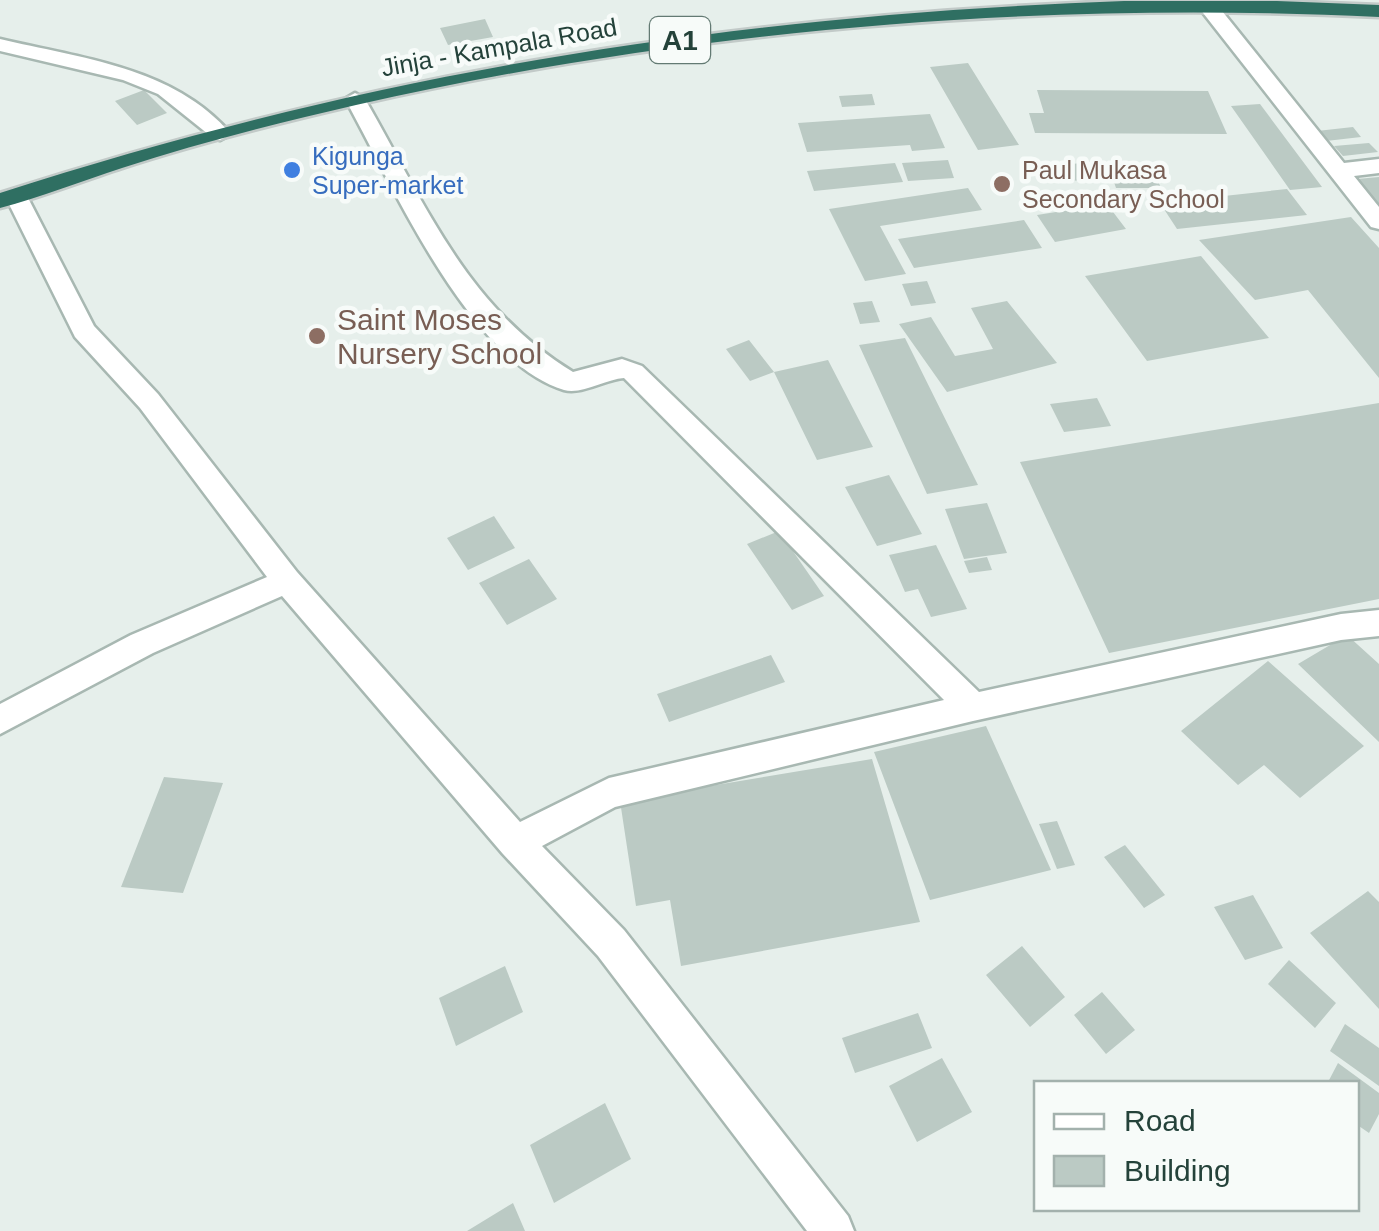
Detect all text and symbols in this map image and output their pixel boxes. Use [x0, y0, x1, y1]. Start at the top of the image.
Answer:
street label: Jinja - Kampala Road [379, 12, 619, 82]
road number: A1 [650, 17, 710, 63]
place label: Kigunga Super-market [312, 142, 463, 199]
place label: Paul Mukasa Secondary School [1022, 156, 1225, 213]
marker: Kigunga Super-market [281, 159, 303, 181]
marker: Paul Mukasa Secondary School [991, 173, 1013, 195]
place label: Saint Moses Nursery School [337, 303, 542, 370]
marker: Saint Moses Nursery School [306, 325, 328, 347]
legend [1034, 1081, 1359, 1211]
text: Road [1124, 1104, 1196, 1137]
text: Building [1124, 1154, 1231, 1187]

